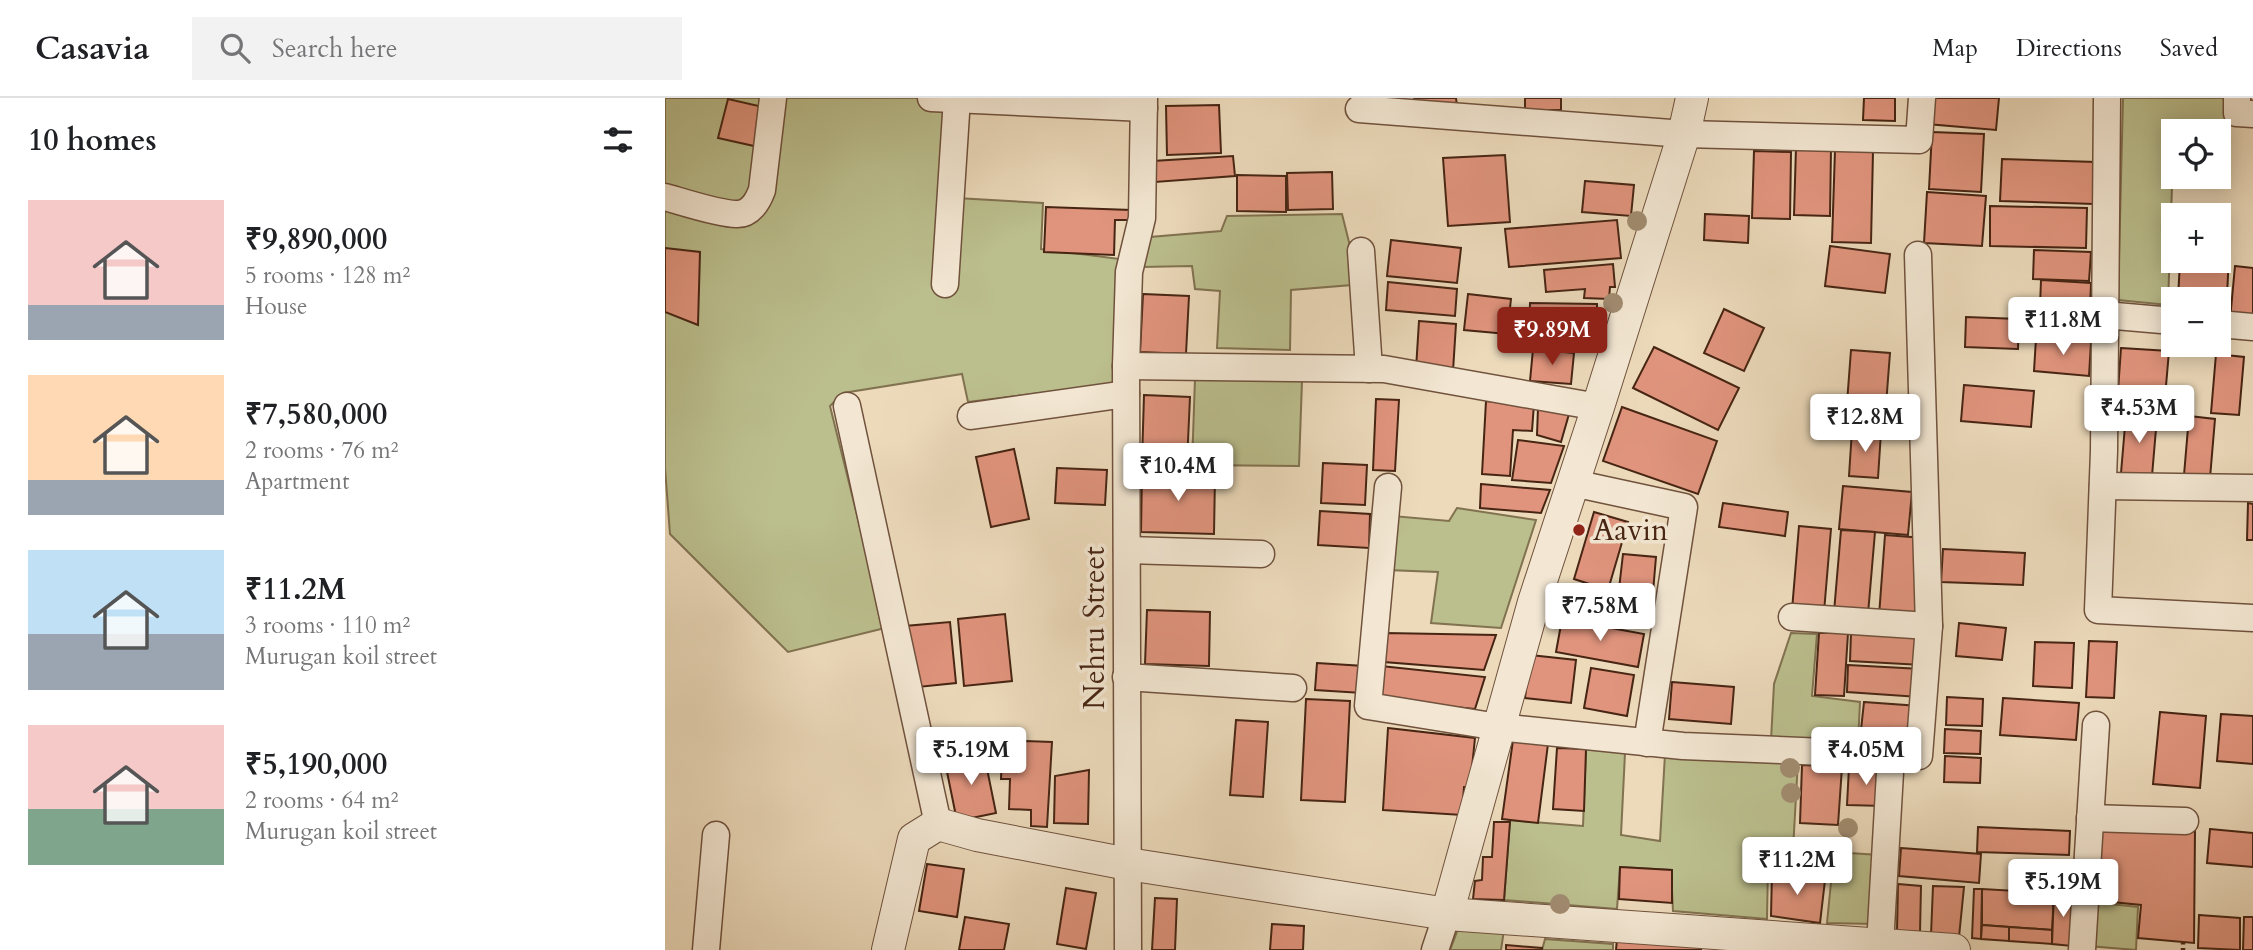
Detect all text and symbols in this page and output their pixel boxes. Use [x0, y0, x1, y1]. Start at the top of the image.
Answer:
search box [192, 17, 682, 80]
text: Casavia [35, 26, 150, 71]
icon: search [216, 29, 254, 67]
text: Search here [272, 31, 398, 66]
text: Map [1932, 32, 1978, 65]
text: Directions [2016, 32, 2122, 65]
text: Saved [2160, 32, 2218, 65]
map controls [2161, 119, 2231, 357]
button: locate [2161, 119, 2231, 189]
text: 10 homes [28, 120, 157, 161]
icon: filters [599, 121, 637, 159]
button: + [2161, 203, 2231, 273]
text: ₹9,890,000 [245, 219, 387, 260]
icon: home [84, 228, 168, 312]
text: 5 rooms · 128 m² [245, 260, 410, 291]
button: − [2161, 287, 2231, 357]
text: House [245, 291, 307, 322]
pin: ₹11.8M [2006, 298, 2120, 357]
text: ₹11.8M [2024, 304, 2102, 335]
pin: ₹9.89M [1495, 308, 1609, 367]
text: ₹9.89M [1513, 314, 1591, 345]
pin: ₹4.53M [2082, 386, 2196, 445]
text: ₹4.53M [2100, 392, 2178, 423]
text: ₹7,580,000 [245, 394, 387, 435]
pin: ₹12.8M [1808, 394, 1922, 454]
text: ₹12.8M [1826, 401, 1904, 432]
icon: home [84, 403, 168, 487]
text: 2 rooms · 76 m² [245, 435, 398, 466]
pin: ₹10.4M [1121, 444, 1235, 503]
text: ₹10.4M [1139, 450, 1217, 481]
text: Apartment [245, 466, 349, 497]
place label: Aavin [1593, 510, 1668, 551]
marker: Aavin [1571, 522, 1587, 538]
street label: Nehru Street [1074, 546, 1115, 710]
text: ₹11.2M [245, 569, 346, 610]
icon: home [84, 578, 168, 662]
pin: ₹7.58M [1543, 584, 1657, 643]
text: ₹7.58M [1561, 590, 1639, 621]
text: 3 rooms · 110 m² [245, 610, 410, 641]
text: Murugan koil street [245, 641, 437, 672]
pin: ₹5.19M [914, 728, 1028, 787]
pin: ₹4.05M [1809, 728, 1923, 787]
text: ₹5.19M [932, 734, 1010, 765]
text: ₹4.05M [1827, 734, 1905, 765]
text: ₹5,190,000 [245, 744, 387, 785]
icon: home [84, 753, 168, 837]
text: 2 rooms · 64 m² [245, 785, 398, 816]
text: Murugan koil street [245, 816, 437, 847]
pin: ₹11.2M [1740, 838, 1854, 897]
text: ₹11.2M [1758, 844, 1836, 875]
pin: ₹5.19M [2006, 860, 2120, 919]
text: ₹5.19M [2024, 866, 2102, 897]

